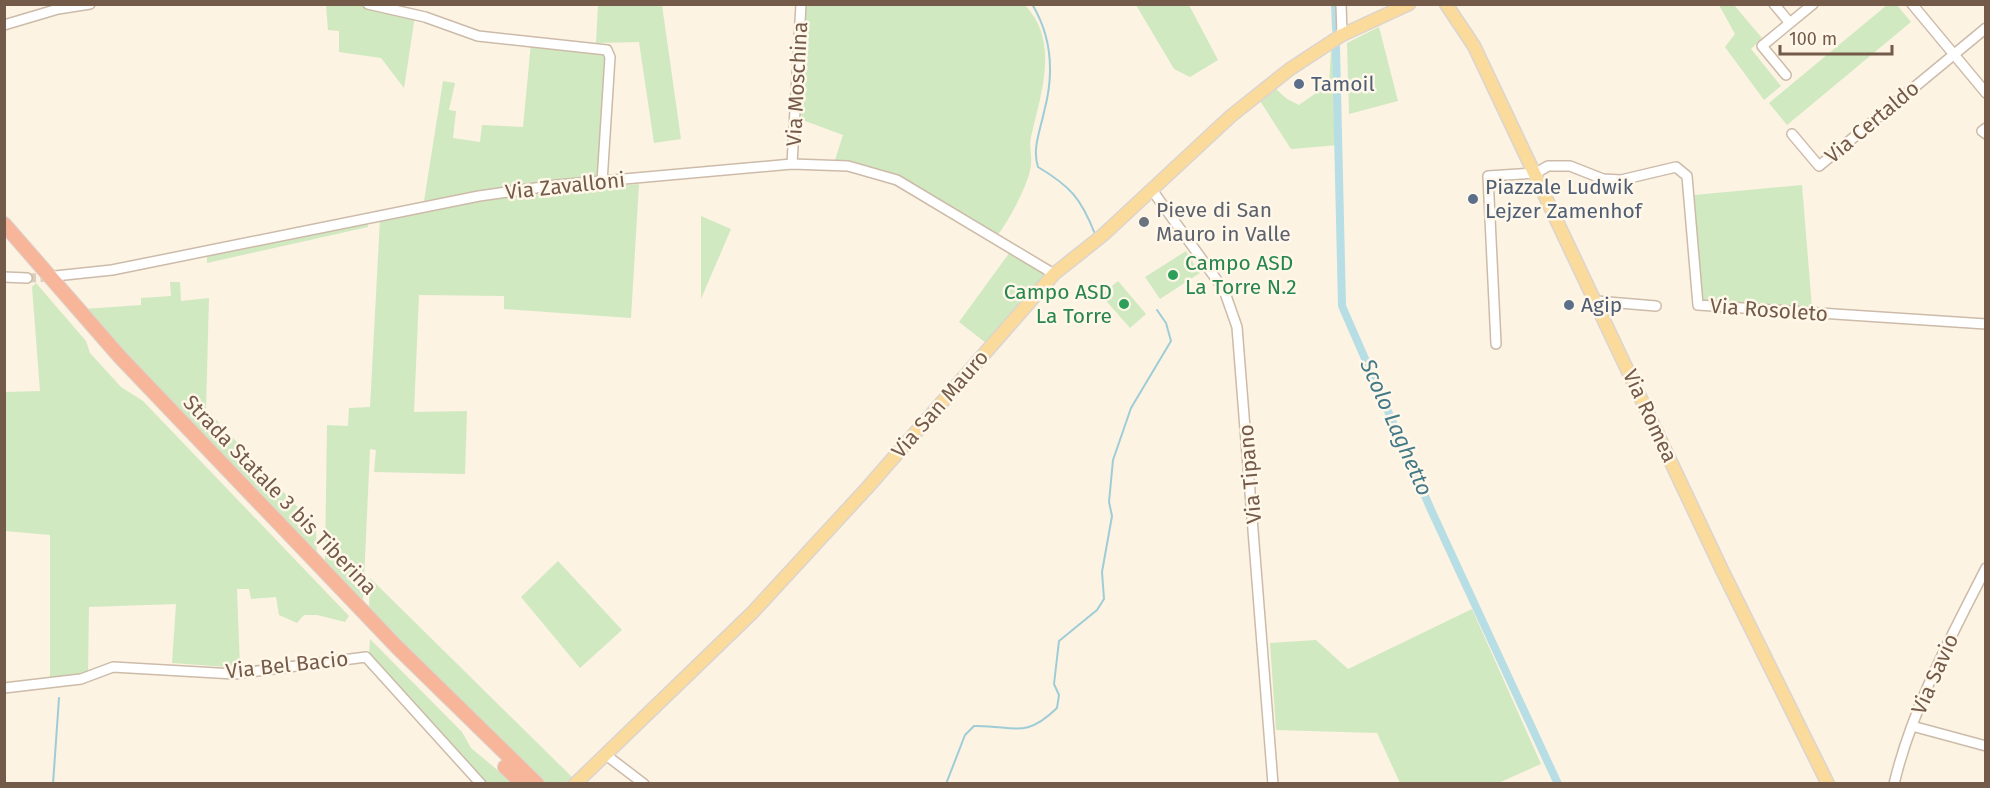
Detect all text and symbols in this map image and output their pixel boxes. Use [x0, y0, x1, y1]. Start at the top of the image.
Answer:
scale bar [1780, 18, 1892, 56]
street label: Via Moschina [781, 21, 813, 147]
text: 100 m [1789, 28, 1837, 50]
place label: Tamoil [1311, 71, 1375, 97]
street label: Via Certaldo [1820, 75, 1924, 169]
marker: Tamoil [1292, 77, 1306, 91]
street label: Via Zavalloni [504, 167, 626, 205]
place label: Piazzale Ludwik Lejzer Zamenhof [1485, 174, 1644, 224]
marker: Piazzale Ludwik Lejzer Zamenhof [1466, 192, 1480, 206]
place label: Pieve di San Mauro in Valle [1156, 197, 1291, 247]
marker: Pieve di San Mauro in Valle [1137, 215, 1151, 229]
place label: Campo ASD La Torre N.2 [1185, 250, 1297, 300]
marker: Campo ASD La Torre N.2 [1166, 268, 1180, 282]
place label: Campo ASD La Torre [1004, 279, 1112, 329]
place label: Agip [1581, 292, 1622, 318]
street label: Via Rosoleto [1709, 293, 1829, 327]
marker: Campo ASD La Torre [1117, 297, 1131, 311]
marker: Agip [1562, 298, 1576, 312]
street label: Via San Mauro [886, 345, 994, 463]
water label: Scolo Laghetto [1354, 354, 1439, 500]
street label: Via Romea [1617, 365, 1683, 467]
street label: Strada Statale 3 bis Tiberina [178, 390, 382, 600]
street label: Via Tipano [1233, 423, 1267, 525]
street label: Via Savio [1906, 630, 1964, 718]
street label: Via Bel Bacio [225, 646, 349, 684]

